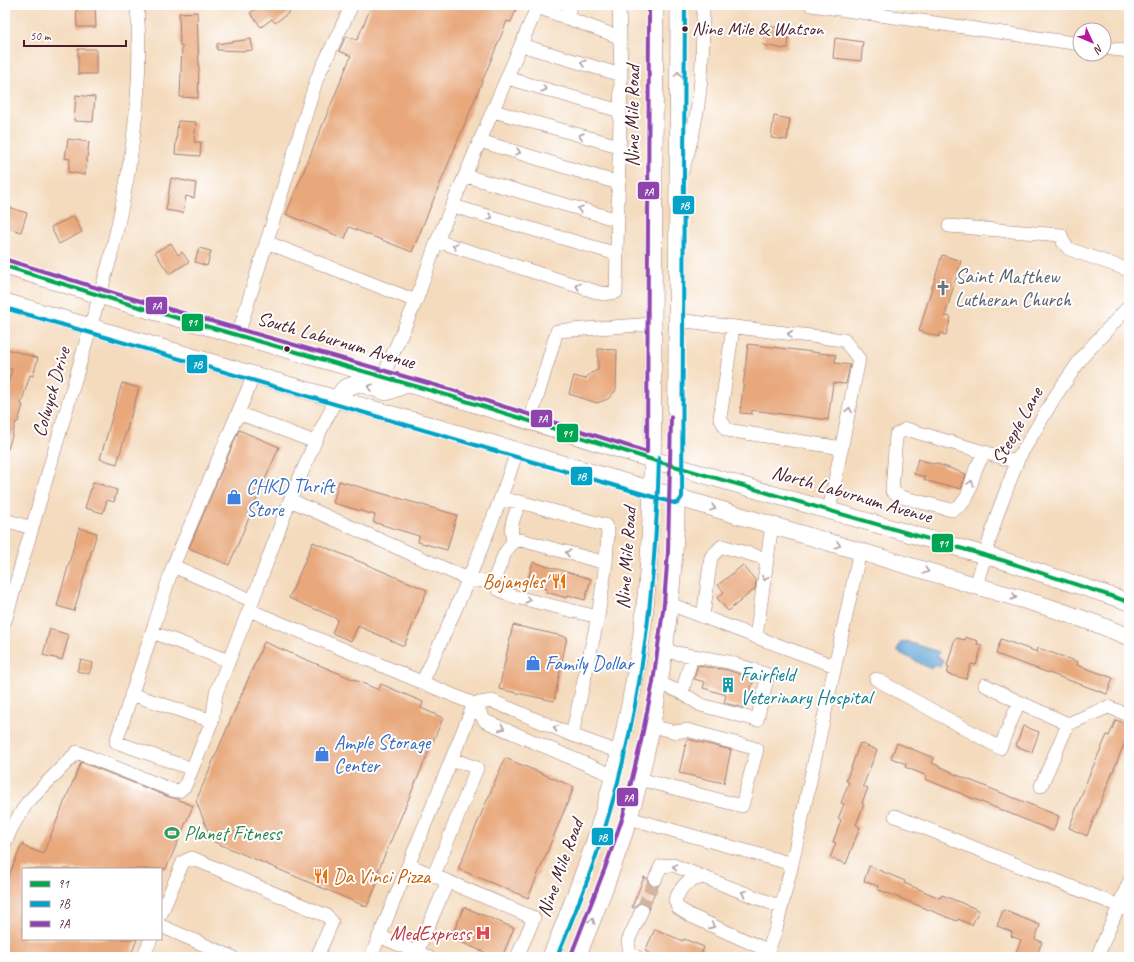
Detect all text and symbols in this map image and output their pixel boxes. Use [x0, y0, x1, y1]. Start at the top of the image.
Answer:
place label: Nine Mile & Watson [692, 17, 825, 41]
scale bar [24, 22, 126, 48]
north arrow [1072, 22, 1112, 62]
marker: Nine Mile & Watson [680, 24, 690, 34]
text: 50 m [30, 28, 52, 44]
text: N [1090, 42, 1107, 58]
one-way arrow [580, 59, 587, 68]
street label: Nine Mile Road [620, 62, 645, 167]
one-way arrow [674, 71, 682, 77]
one-way arrow [541, 84, 548, 93]
one-way arrow [578, 132, 585, 141]
one-way arrow [514, 147, 521, 156]
line badge: 7A [637, 181, 660, 200]
text: 7A [643, 184, 655, 198]
line badge: 7B [672, 195, 695, 215]
text: 7B [679, 198, 691, 212]
one-way arrow [577, 205, 584, 214]
one-way arrow [487, 212, 494, 221]
one-way arrow [451, 243, 458, 251]
place label: Saint Matthew Lutheran Church [955, 264, 1072, 312]
church icon: Saint Matthew Lutheran Church [934, 279, 952, 297]
one-way arrow [575, 283, 582, 291]
line badge: 7A [145, 296, 168, 315]
text: 7A [151, 298, 163, 312]
street label: South Laburnum Avenue [254, 306, 419, 375]
line badge: 91 [181, 313, 204, 332]
text: 91 [187, 315, 198, 329]
one-way arrow [787, 330, 793, 339]
street label: Colwyck Drive [26, 343, 76, 440]
unlabelled marker [282, 344, 292, 354]
line badge: 7B [186, 354, 208, 374]
text: 7B [192, 357, 204, 371]
street label: Steeple Lane [986, 382, 1049, 469]
one-way arrow [367, 383, 374, 392]
one-way arrow [844, 407, 853, 413]
line badge: 7A [530, 409, 553, 428]
text: 7A [537, 411, 549, 425]
line badge: 91 [556, 423, 579, 443]
text: 91 [562, 426, 573, 440]
street label: North Laburnum Avenue [769, 459, 936, 529]
line badge: 7B [570, 466, 593, 486]
text: 7B [576, 469, 588, 483]
place label: CHKD Thrift Store [246, 474, 336, 522]
one-way arrow [966, 480, 975, 487]
shop icon: CHKD Thrift Store [225, 488, 243, 506]
street label: Nine Mile Road [610, 503, 642, 610]
one-way arrow [710, 503, 717, 512]
line badge: 91 [931, 533, 954, 553]
text: 91 [938, 536, 949, 550]
one-way arrow [834, 540, 841, 549]
one-way arrow [565, 549, 572, 558]
one-way arrow [923, 566, 930, 575]
place label: Bojangles' [482, 569, 551, 594]
restaurant icon: Bojangles' [550, 572, 568, 590]
one-way arrow [761, 575, 770, 581]
one-way arrow [1010, 592, 1017, 601]
one-way arrow [525, 595, 532, 604]
place label: Family Dollar [545, 651, 635, 676]
shop icon: Family Dollar [524, 654, 542, 672]
place label: Fairfield Veterinary Hospital [740, 662, 875, 710]
building icon: Fairfield Veterinary Hospital [719, 676, 737, 694]
one-way arrow [499, 724, 506, 732]
one-way arrow [553, 725, 561, 733]
place label: Ample Storage Center [334, 730, 432, 778]
shop icon: Ample Storage Center [313, 745, 331, 763]
line badge: 7A [616, 787, 639, 807]
text: 7A [623, 790, 635, 804]
street label: Nine Mile Road [531, 813, 590, 920]
place label: Planet Fitness [184, 821, 283, 846]
sports icon: Planet Fitness [163, 824, 181, 842]
line badge: 7B [591, 827, 614, 846]
text: 7B [597, 830, 609, 844]
one-way arrow [672, 863, 679, 871]
place label: Da Vinci Pizza [333, 864, 432, 889]
restaurant icon: Da Vinci Pizza [312, 867, 330, 885]
legend [22, 868, 162, 940]
text: 91 [58, 876, 69, 892]
one-way arrow [741, 890, 749, 898]
text: 7B [58, 896, 70, 912]
text: 7A [58, 916, 70, 932]
one-way arrow [587, 917, 595, 924]
place label: MedExpress [390, 921, 473, 946]
one-way arrow [708, 921, 715, 929]
hospital icon: MedExpress [474, 924, 492, 942]

